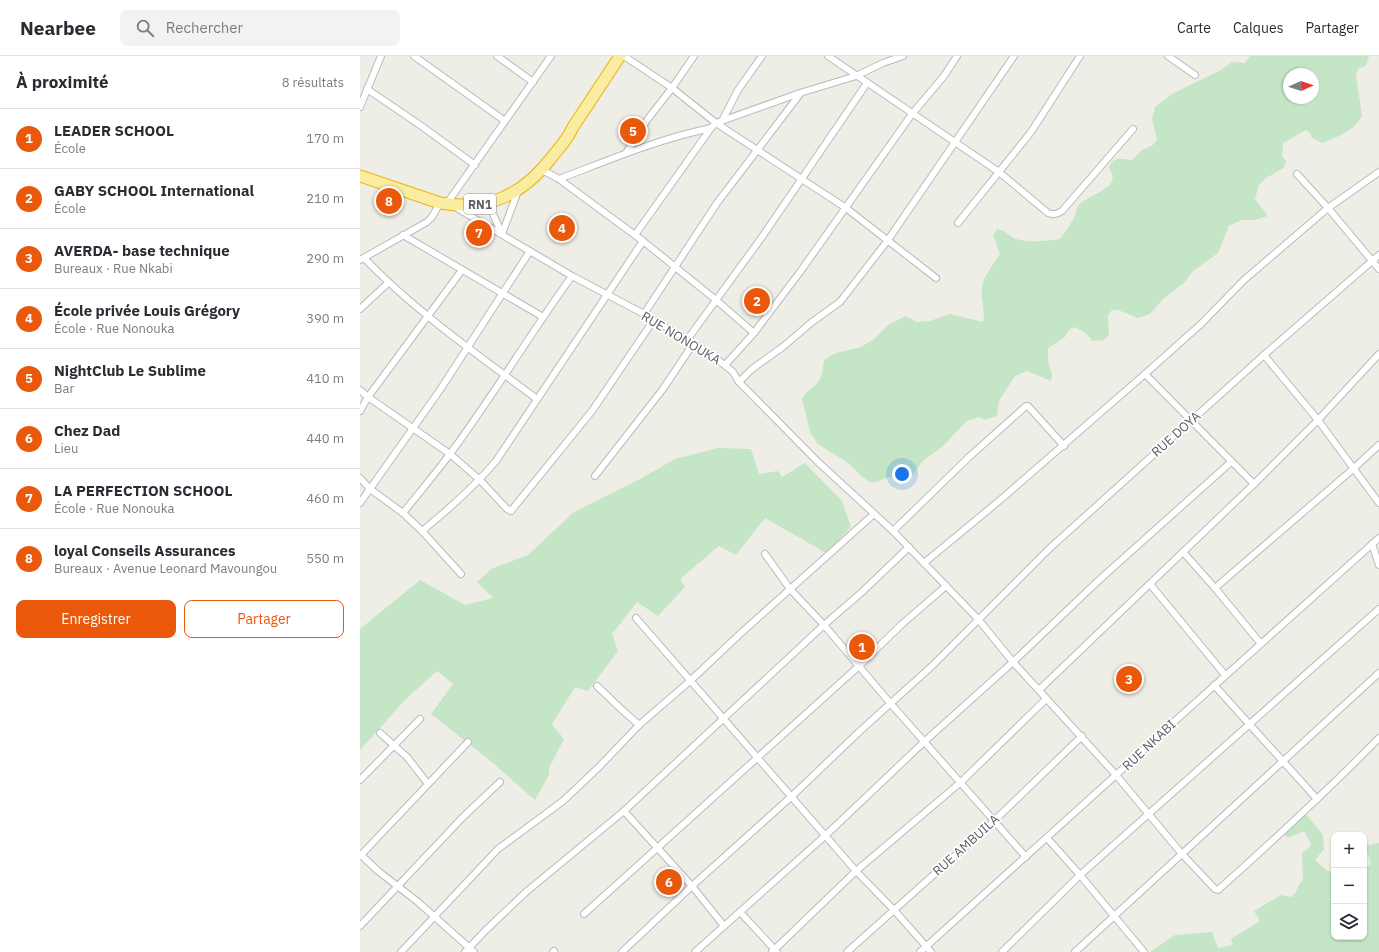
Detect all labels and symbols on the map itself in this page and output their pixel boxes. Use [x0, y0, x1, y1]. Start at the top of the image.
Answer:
north arrow [1283, 68, 1319, 104]
pin: 5 [620, 116, 646, 146]
pin: 8 [376, 186, 402, 216]
road number: RN1 [464, 194, 496, 214]
pin: 4 [549, 213, 575, 243]
pin: 7 [466, 218, 492, 248]
pin: 2 [744, 286, 770, 316]
street label: RUE NONOUKA [638, 308, 724, 369]
street label: RUE DOYA [1148, 407, 1205, 461]
your location [892, 464, 912, 484]
pin: 1 [849, 632, 875, 662]
pin: 3 [1116, 664, 1142, 694]
street label: RUE NKABI [1119, 716, 1179, 774]
street label: RUE AMBUILA [929, 810, 1003, 879]
pin: 6 [656, 867, 682, 897]

